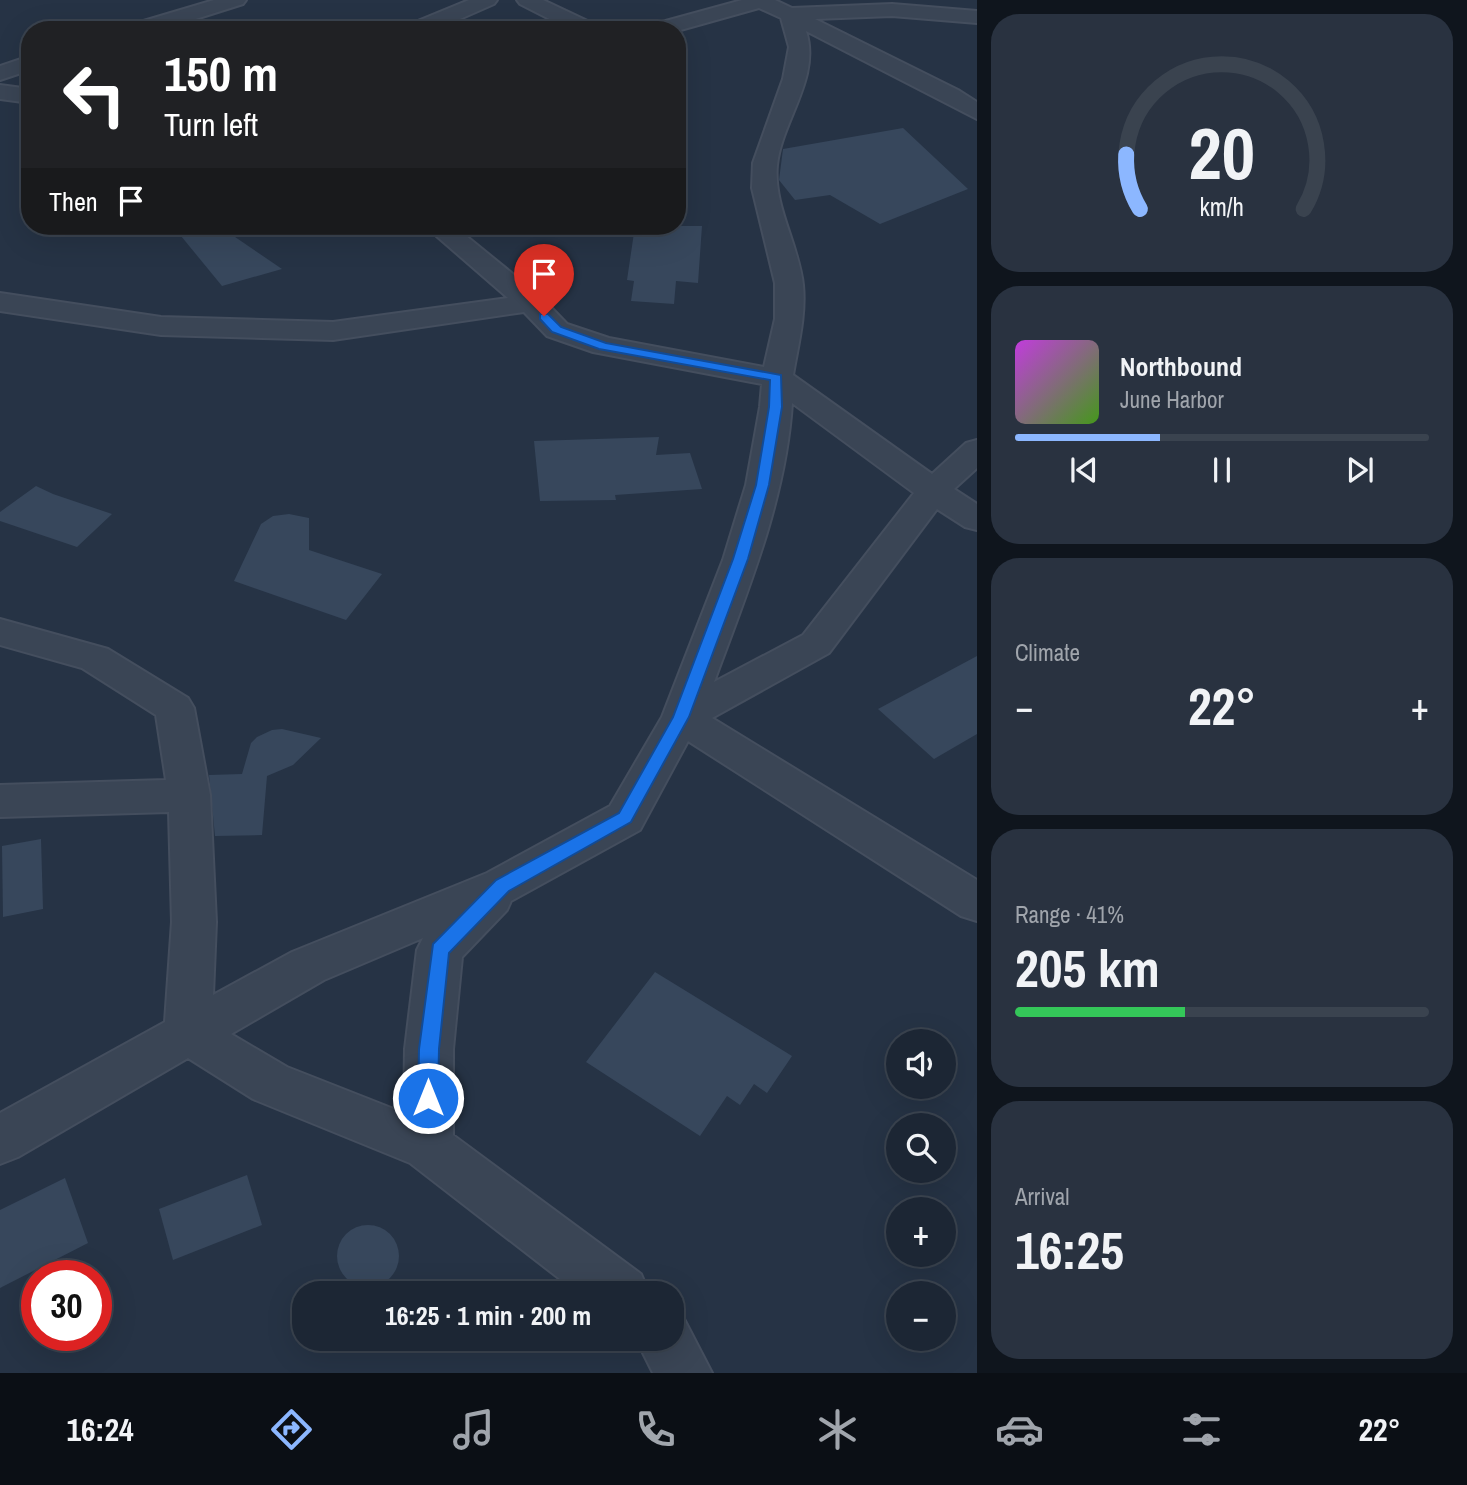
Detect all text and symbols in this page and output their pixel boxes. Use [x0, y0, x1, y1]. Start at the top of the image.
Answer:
text: 150 m [164, 40, 278, 106]
icon: left [49, 49, 140, 140]
text: Turn left [164, 103, 258, 146]
text: 20 [1189, 104, 1255, 202]
icon: arrive [112, 182, 150, 220]
text: Then [49, 184, 98, 219]
text: km/h [1200, 190, 1244, 224]
pin [514, 244, 574, 316]
icon: arrive [525, 255, 563, 293]
text: Northbound [1120, 349, 1242, 384]
text: June Harbor [1120, 384, 1224, 415]
icon: previous [1065, 451, 1103, 489]
icon: pause [1203, 451, 1241, 489]
icon: next [1341, 451, 1379, 489]
text: Climate [1015, 637, 1080, 668]
text: 22° [1188, 671, 1256, 741]
text: − [1015, 681, 1033, 732]
text: + [1411, 681, 1429, 732]
text: Range · 41% [1015, 899, 1124, 930]
text: 205 km [1015, 933, 1160, 1003]
map controls [886, 1029, 956, 1351]
button: sound [886, 1029, 956, 1099]
position arrow [391, 1061, 465, 1135]
button: search [886, 1113, 956, 1183]
text: Arrival [1015, 1181, 1070, 1212]
button: + [886, 1197, 956, 1267]
text: 16:25 [1015, 1215, 1124, 1285]
speed limit sign: 30 [21, 1260, 112, 1351]
button: − [886, 1281, 956, 1351]
text: 16:25 · 1 min · 200 m [385, 1298, 591, 1333]
icon: directions [267, 1405, 316, 1454]
icon: music [449, 1405, 498, 1454]
icon: phone [631, 1405, 680, 1454]
icon: climate [813, 1405, 862, 1454]
icon: car [995, 1405, 1044, 1454]
icon: filters [1177, 1405, 1226, 1454]
text: 16:24 [66, 1408, 134, 1451]
text: 22° [1358, 1408, 1400, 1451]

